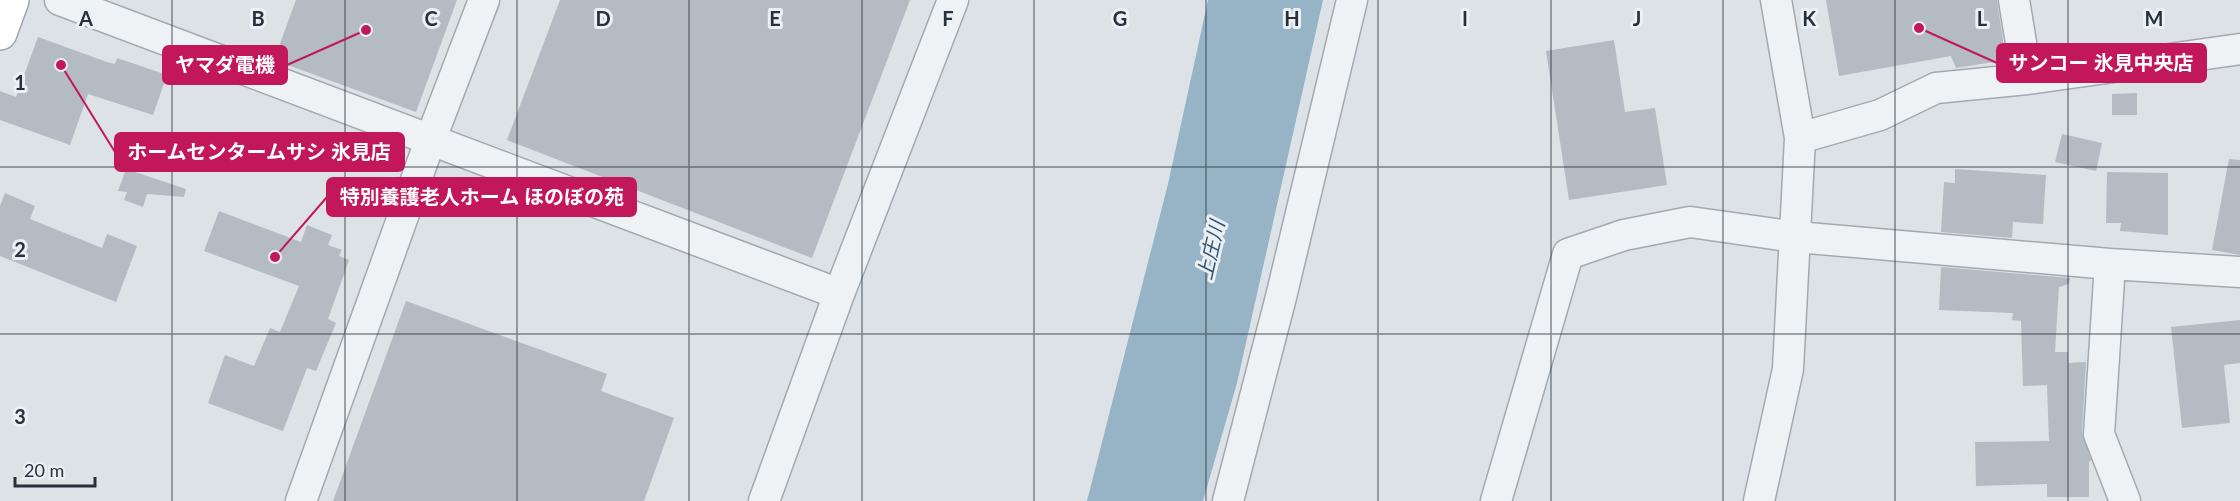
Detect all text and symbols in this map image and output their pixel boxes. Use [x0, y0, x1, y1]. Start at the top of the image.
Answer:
text: A [78, 6, 93, 30]
text: B [251, 6, 265, 30]
text: C [424, 6, 438, 30]
text: D [595, 6, 611, 30]
text: E [769, 6, 781, 30]
text: F [942, 6, 954, 30]
text: G [1113, 6, 1127, 30]
text: H [1284, 6, 1300, 30]
text: I [1462, 6, 1468, 30]
text: J [1633, 6, 1641, 30]
text: K [1802, 6, 1816, 30]
text: L [1977, 6, 1988, 30]
text: M [2145, 6, 2163, 30]
callout: サンコー 氷見中央店 [1997, 44, 2206, 82]
callout: ヤマダ電機 [163, 46, 287, 84]
text: サンコー 氷見中央店 [2009, 50, 2193, 74]
text: ヤマダ電機 [175, 52, 275, 76]
text: 1 [14, 70, 26, 94]
callout: ホームセンタームサシ 氷見店 [115, 133, 404, 171]
text: ホームセンタームサシ 氷見店 [127, 139, 391, 163]
callout: 特別養護老人ホーム ほのぼの苑 [327, 178, 636, 216]
text: 特別養護老人ホーム ほのぼの苑 [340, 184, 624, 208]
water label: 上庄川 [1192, 216, 1229, 282]
text: 2 [14, 237, 26, 261]
text: 3 [14, 404, 26, 428]
scale bar [15, 450, 94, 488]
text: 20 m [24, 459, 64, 481]

